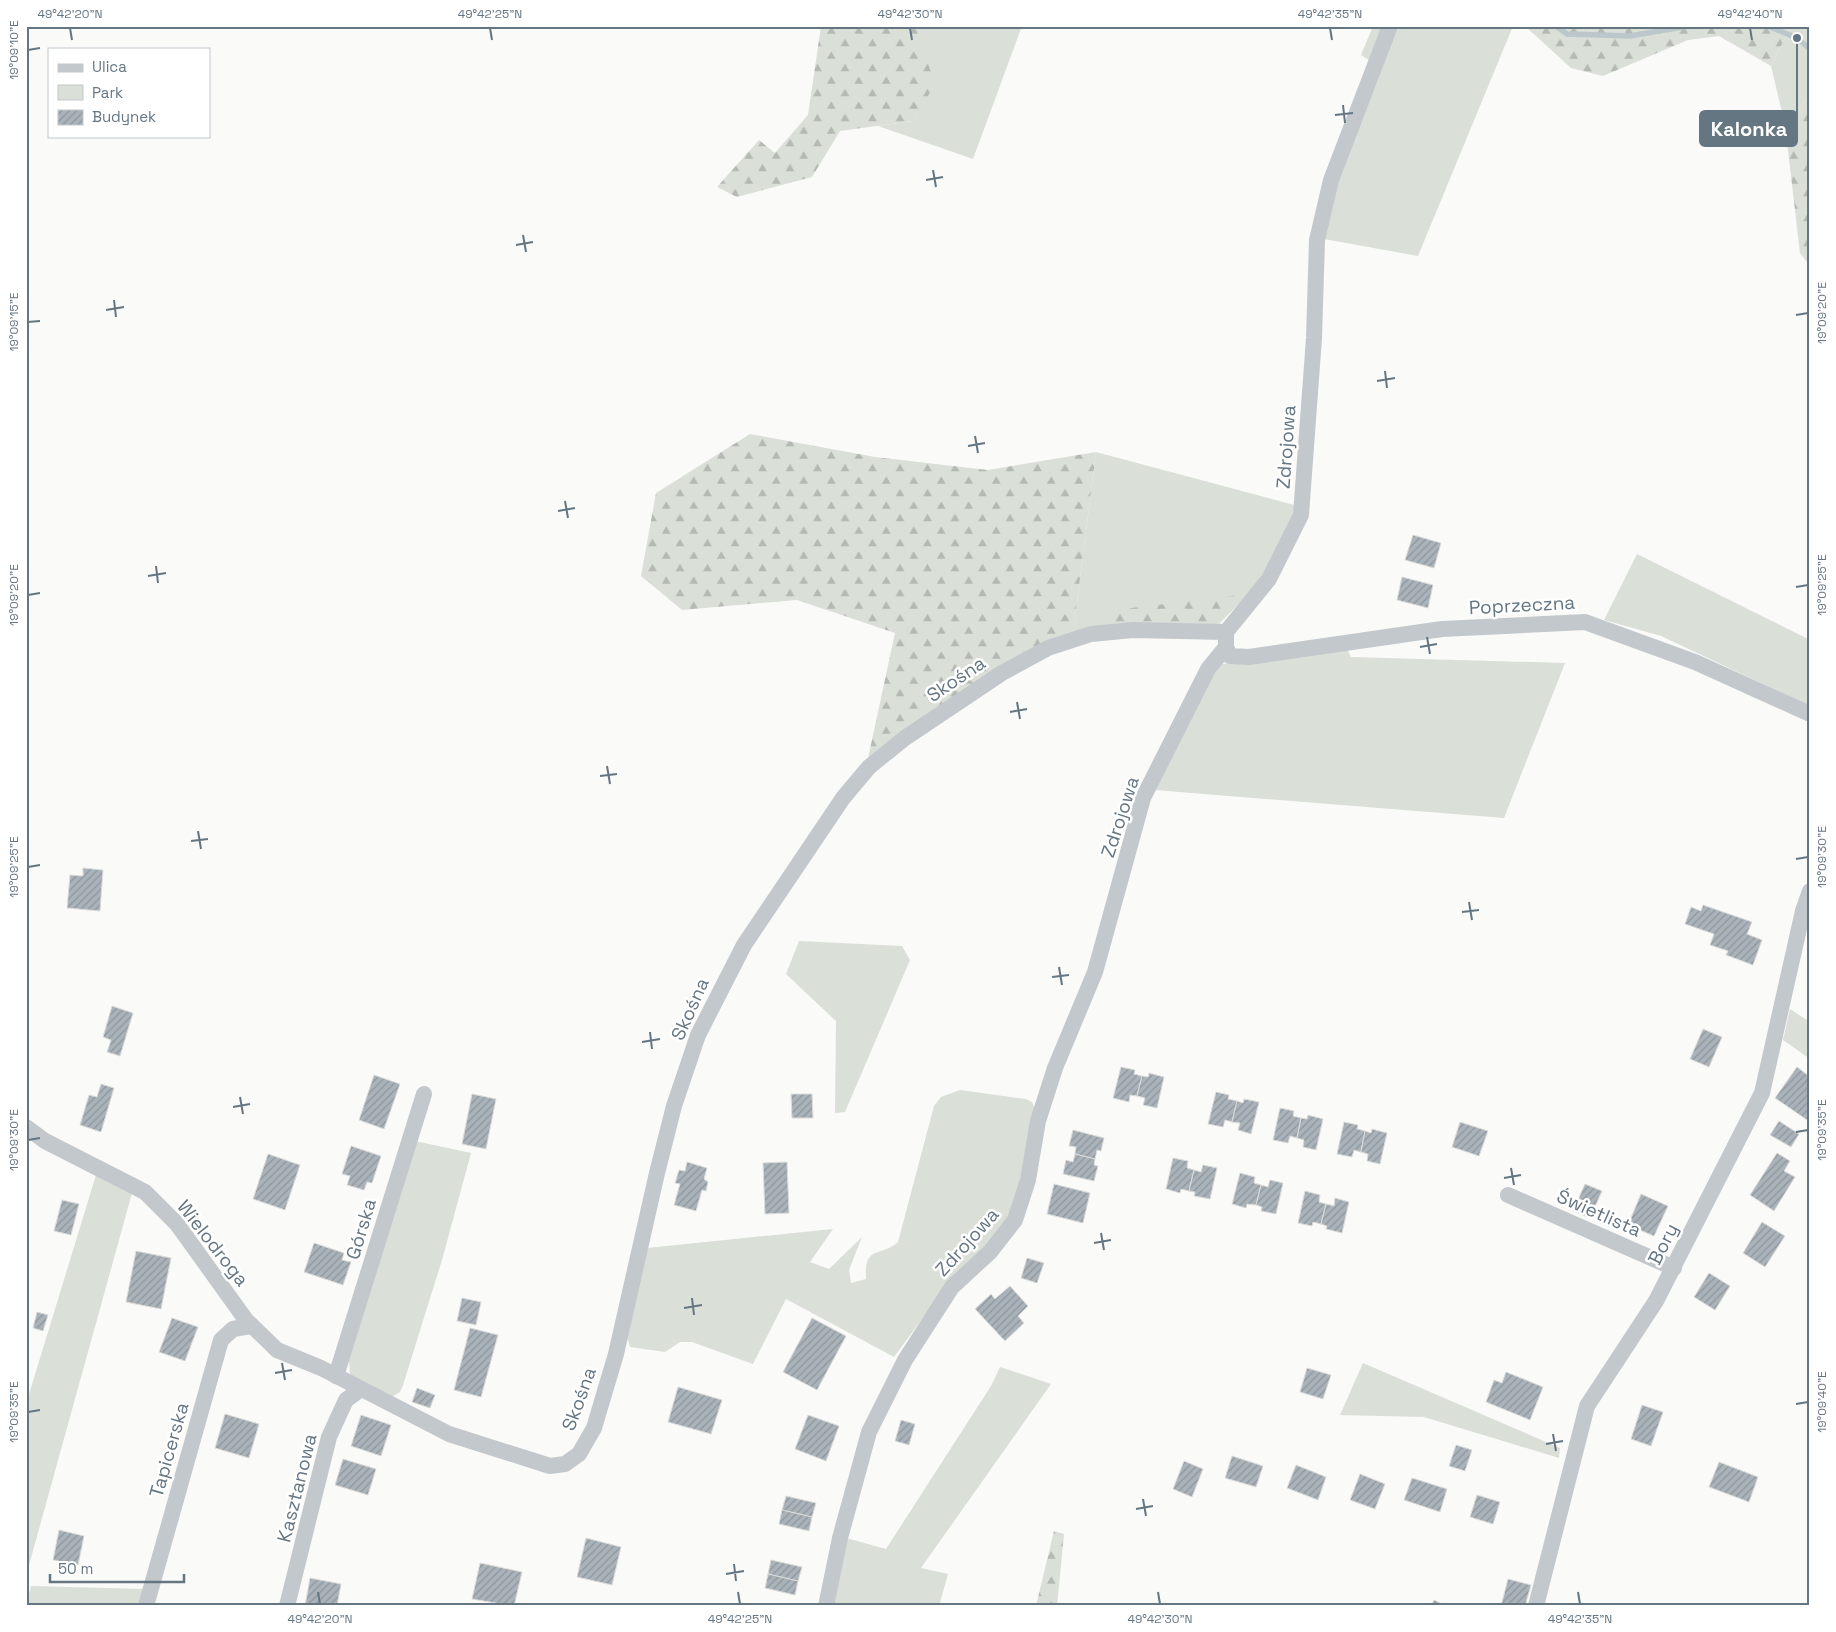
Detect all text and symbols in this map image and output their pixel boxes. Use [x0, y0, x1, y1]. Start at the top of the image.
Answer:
text: 49°42'20"N [37, 6, 103, 22]
text: 49°42'25"N [458, 6, 522, 22]
text: 49°42'30"N [877, 6, 943, 22]
text: 49°42'35"N [1298, 6, 1362, 22]
text: 49°42'40"N [1718, 6, 1782, 22]
text: 19°09'10"E [6, 20, 22, 80]
legend [48, 48, 210, 138]
text: Ulica [92, 57, 127, 76]
text: Park [92, 83, 123, 102]
text: Budynek [92, 107, 156, 126]
callout: Kalonka [1700, 111, 1797, 146]
text: Kalonka [1711, 116, 1788, 142]
text: 19°09'20"E [1814, 282, 1830, 344]
text: 19°09'15"E [6, 292, 22, 352]
street label: Zdrojowa [1271, 404, 1301, 490]
text: 19°09'25"E [1814, 554, 1830, 616]
text: 19°09'20"E [6, 564, 22, 626]
street label: Poprzeczna [1468, 590, 1576, 620]
street label: Skośna [922, 650, 990, 708]
street label: Zdrojowa [1095, 773, 1145, 861]
text: 19°09'30"E [1814, 826, 1830, 888]
text: 19°09'25"E [6, 836, 22, 898]
street label: Skośna [665, 974, 715, 1044]
text: 19°09'35"E [1814, 1099, 1830, 1161]
text: 19°09'30"E [6, 1109, 22, 1171]
street label: Świetlista [1553, 1183, 1645, 1243]
street label: Wielodroga [171, 1195, 255, 1291]
street label: Górska [340, 1196, 382, 1262]
street label: Zdrojowa [930, 1202, 1004, 1281]
street label: Bory [1642, 1219, 1684, 1269]
street label: Skośna [556, 1364, 602, 1434]
text: 19°09'40"E [1814, 1371, 1830, 1433]
text: 19°09'35"E [6, 1381, 22, 1443]
street label: Tapicerska [143, 1399, 195, 1500]
street label: Kasztanowa [271, 1431, 323, 1545]
scale bar [50, 1552, 184, 1584]
text: 50 m [58, 1559, 93, 1578]
text: 49°42'20"N [287, 1611, 353, 1627]
text: 49°42'25"N [708, 1611, 772, 1627]
text: 49°42'30"N [1127, 1611, 1193, 1627]
text: 49°42'35"N [1548, 1611, 1612, 1627]

